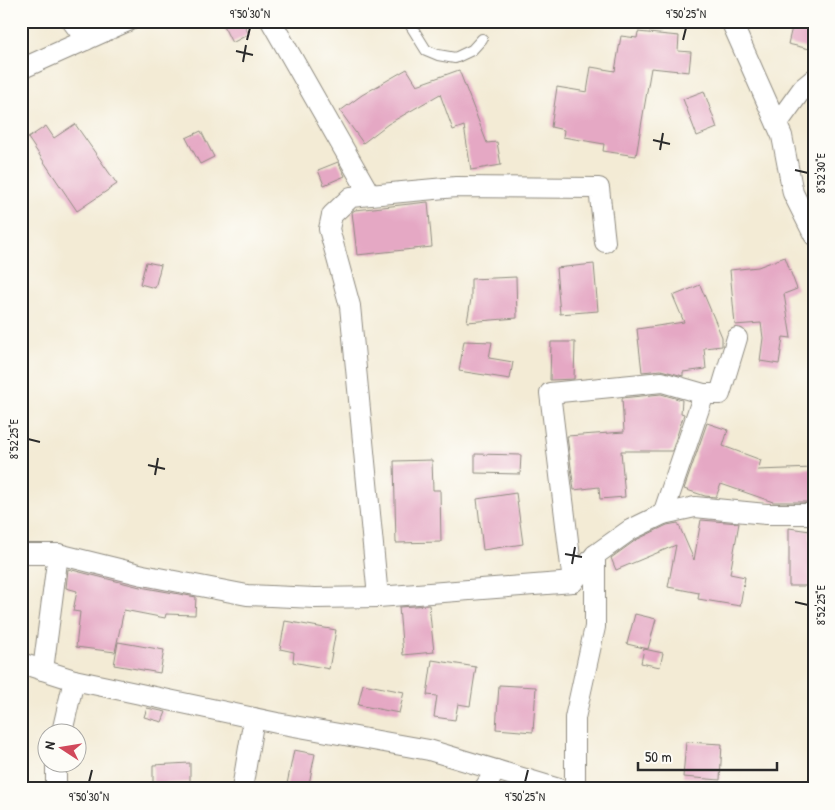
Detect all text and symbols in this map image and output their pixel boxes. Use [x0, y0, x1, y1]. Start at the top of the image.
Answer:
text: 9°50'30"N [230, 5, 270, 22]
text: 9°50'25"N [666, 5, 706, 22]
text: 8°52'30"E [812, 152, 829, 193]
text: 8°52'25"E [5, 418, 22, 459]
text: 8°52'25"E [812, 584, 829, 625]
north arrow [38, 722, 88, 772]
text: N [39, 739, 59, 751]
scale bar [638, 740, 776, 772]
text: 50 m [645, 746, 672, 767]
text: 9°50'30"N [69, 788, 109, 805]
text: 9°50'25"N [505, 788, 545, 805]

